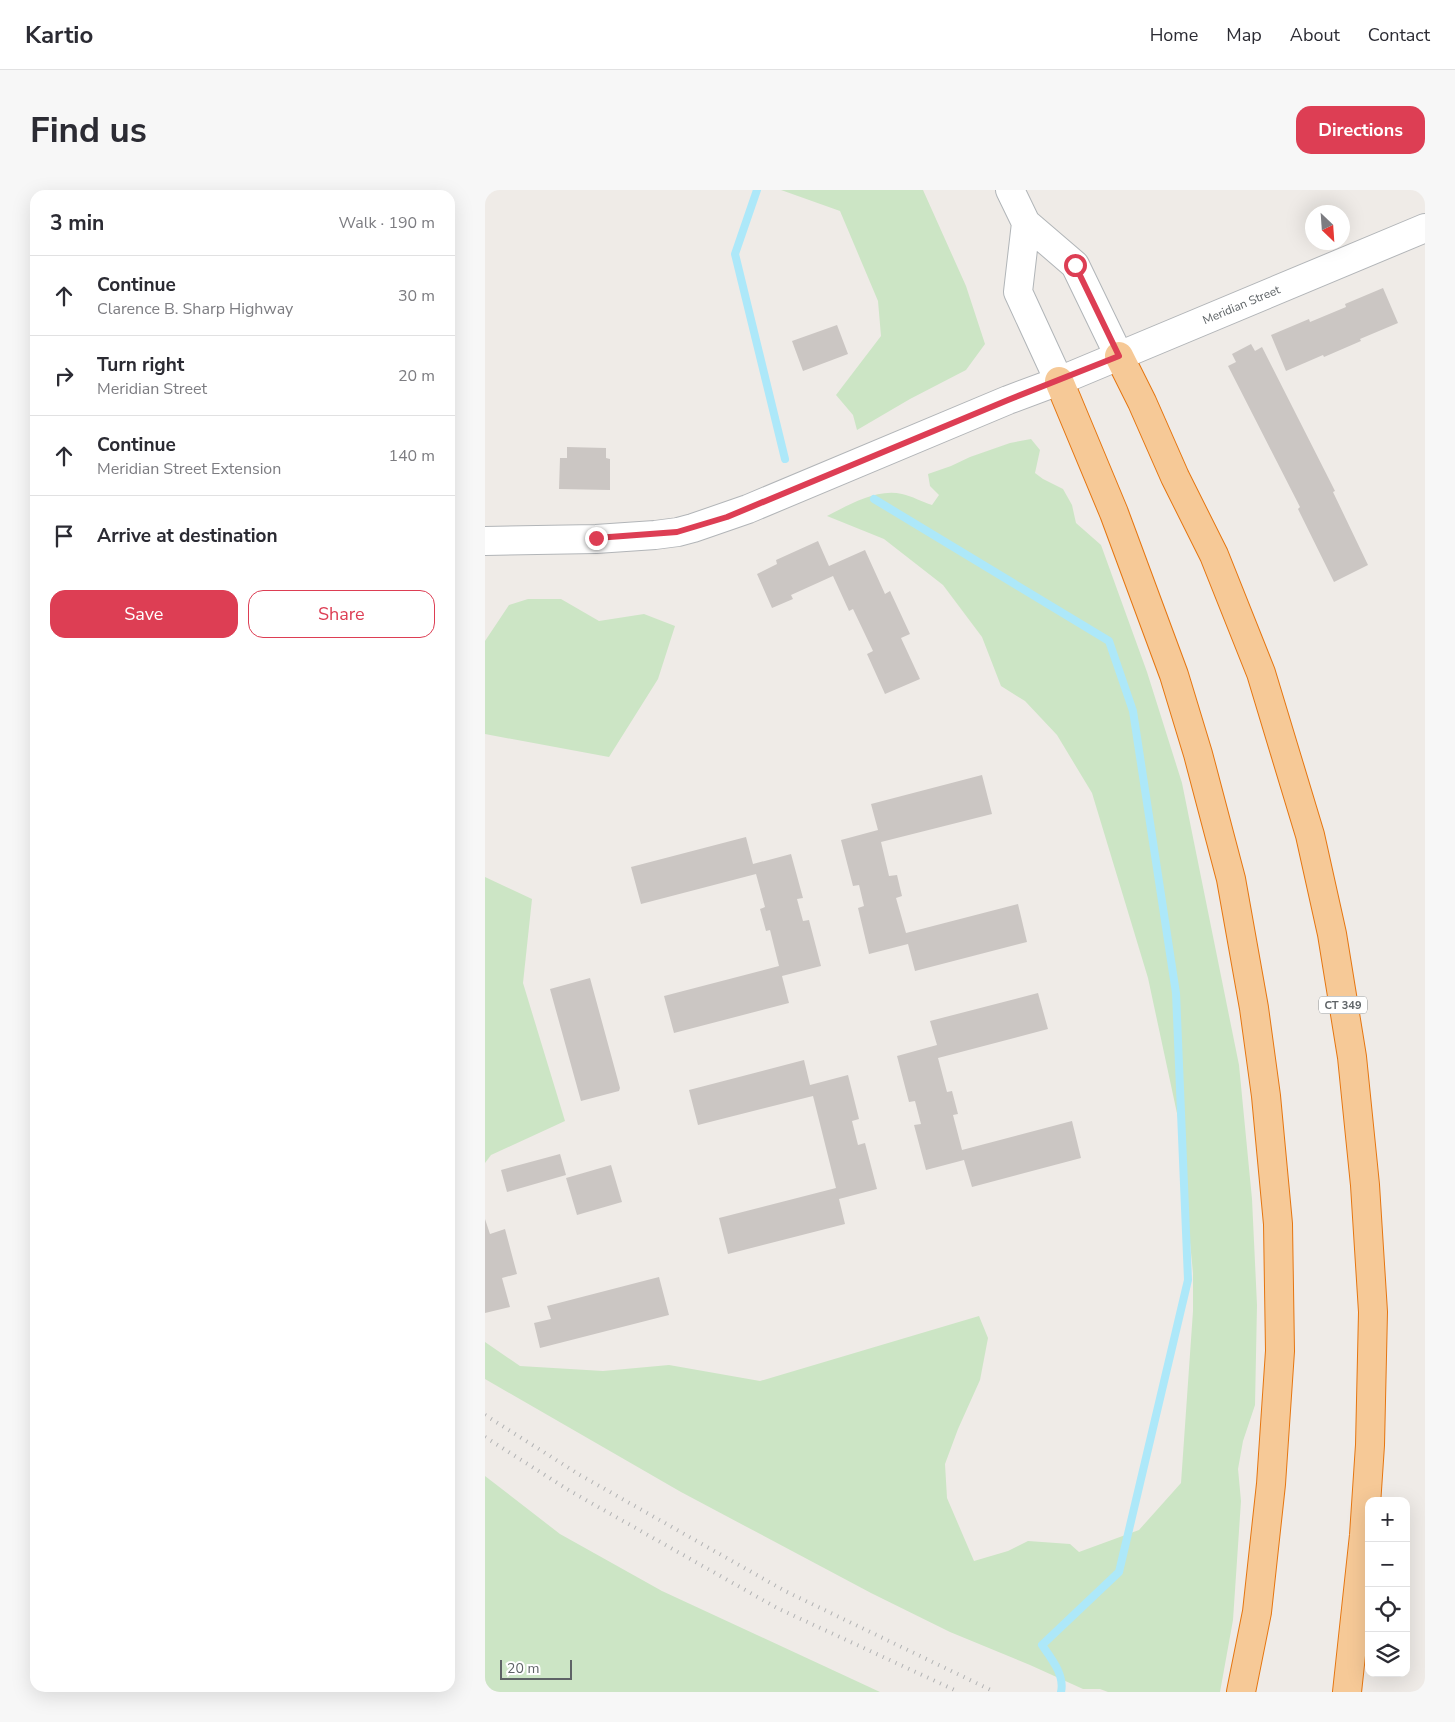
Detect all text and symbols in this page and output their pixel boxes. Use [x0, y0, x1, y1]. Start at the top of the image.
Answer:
text: Kartio [25, 19, 93, 51]
text: Home [1150, 23, 1198, 47]
text: Map [1226, 23, 1262, 47]
text: About [1290, 23, 1340, 47]
text: Contact [1368, 23, 1430, 47]
button: Directions [1296, 106, 1425, 154]
text: Find us [30, 107, 147, 154]
north arrow [1305, 205, 1350, 250]
text: 3 min [50, 209, 104, 237]
text: Walk · 190 m [339, 212, 435, 234]
route start [1064, 254, 1087, 277]
text: Continue [97, 272, 176, 298]
street label: Meridian Street [1200, 281, 1283, 328]
icon: ahead [50, 282, 78, 310]
text: 30 m [398, 285, 435, 307]
text: Clarence B. Sharp Highway [97, 298, 293, 320]
text: Turn right [97, 352, 184, 378]
icon: right [50, 362, 78, 390]
text: 20 m [398, 365, 435, 387]
text: Meridian Street [97, 378, 207, 400]
text: Continue [97, 432, 176, 458]
icon: ahead [50, 442, 78, 470]
text: 140 m [388, 445, 435, 467]
text: Meridian Street Extension [97, 458, 281, 480]
icon: arrive [50, 522, 78, 550]
text: Arrive at destination [97, 523, 278, 549]
route end [585, 527, 608, 550]
button: Save [50, 590, 238, 638]
button: Share [248, 590, 435, 638]
road number: CT 349 [1319, 996, 1367, 1014]
map controls [1365, 1497, 1410, 1677]
button: + [1365, 1497, 1410, 1542]
button: − [1365, 1542, 1410, 1587]
button: locate [1365, 1587, 1410, 1632]
button: layers [1365, 1632, 1410, 1677]
scale bar [500, 1657, 573, 1680]
text: 20 m [507, 1659, 539, 1678]

